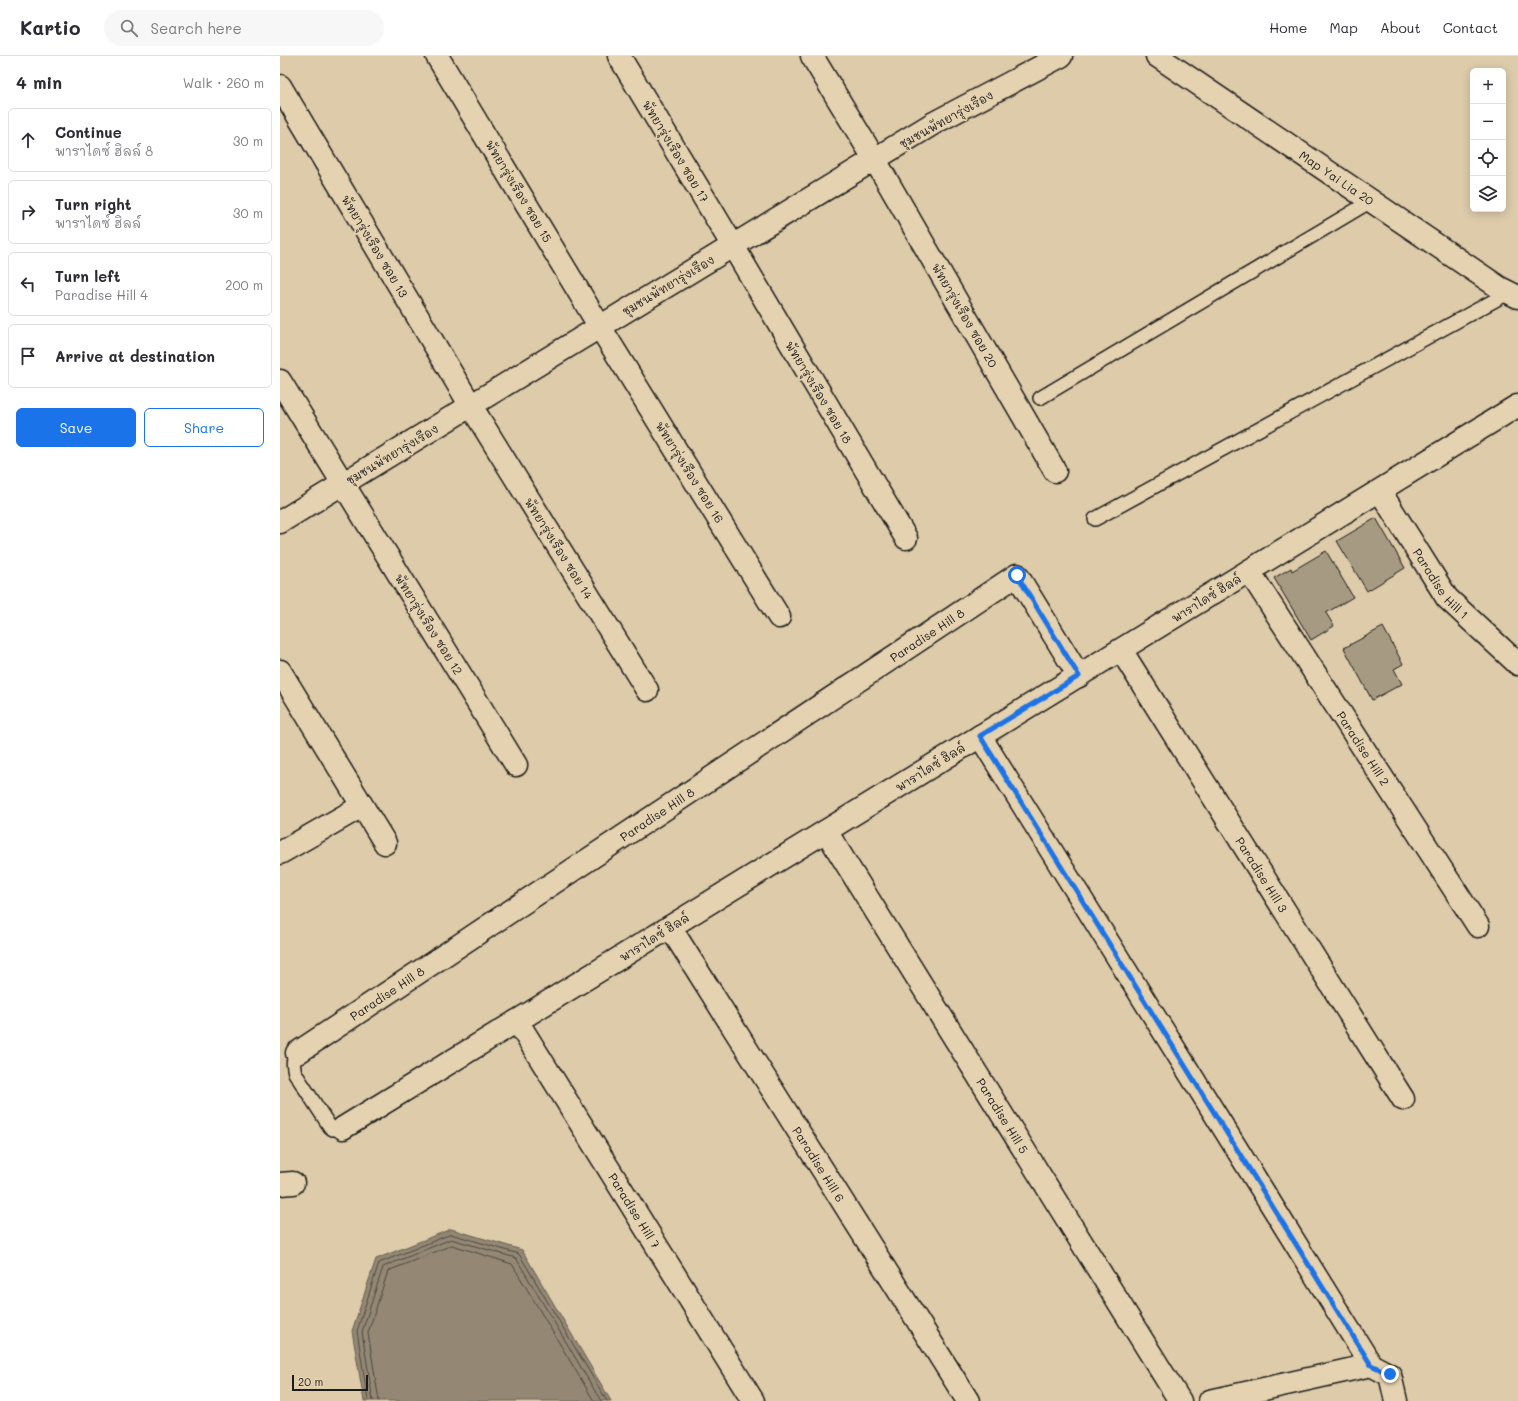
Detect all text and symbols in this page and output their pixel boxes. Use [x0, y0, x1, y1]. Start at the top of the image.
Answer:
search box [104, 10, 384, 46]
text: Kartio [20, 15, 80, 40]
icon: search [118, 17, 140, 39]
text: Search here [150, 18, 242, 38]
text: Home [1269, 18, 1307, 37]
text: Map [1329, 18, 1358, 37]
text: About [1380, 18, 1421, 37]
text: Contact [1443, 18, 1498, 37]
map controls [1470, 68, 1506, 212]
button: + [1470, 68, 1506, 104]
text: 4 min [16, 71, 62, 93]
text: Walk · 260 m [183, 74, 264, 91]
street label: ชุมชนพัทยารุ่งเรือง [896, 87, 997, 154]
street label: พัทยารุ่งเรือง ซอย 17 [637, 97, 713, 207]
button: − [1470, 104, 1506, 140]
text: Continue [55, 122, 122, 142]
icon: ahead [17, 129, 39, 151]
text: 30 m [233, 132, 263, 149]
street label: พัทยารุ่งเรือง ซอย 15 [480, 137, 556, 247]
button: locate [1470, 140, 1506, 176]
text: พาราไดซ์ ฮิลล์ 8 [55, 142, 153, 159]
street label: Map Yai Lia 20 [1296, 147, 1378, 209]
button: layers [1470, 176, 1506, 212]
street label: พัทยารุ่งเรือง ซอย 13 [336, 192, 412, 302]
text: Turn right [55, 194, 132, 214]
icon: right [17, 201, 39, 223]
text: 30 m [233, 204, 263, 221]
text: พาราไดซ์ ฮิลล์ [55, 214, 141, 231]
street label: ชุมชนพัทยารุ่งเรือง [619, 251, 719, 321]
street label: พัทยารุ่งเรือง ซอย 20 [926, 260, 1002, 372]
text: Turn left [55, 266, 120, 286]
icon: left [17, 273, 39, 295]
text: 200 m [225, 276, 263, 293]
text: Paradise Hill 4 [55, 286, 148, 303]
street label: พัทยารุ่งเรือง ซอย 18 [779, 338, 856, 448]
icon: arrive [17, 345, 39, 367]
text: Arrive at destination [55, 346, 215, 366]
button: Save [16, 408, 136, 447]
button: Share [144, 408, 264, 447]
street label: พัทยารุ่งเรือง ซอย 16 [650, 418, 728, 527]
street label: ชุมชนพัทยารุ่งเรือง [343, 420, 443, 490]
street label: พัทยารุ่งเรือง ซอย 14 [519, 494, 597, 603]
street label: Paradise Hill 1 [1410, 545, 1472, 622]
route start [1008, 566, 1026, 584]
street label: พัทยารุ่งเรือง ซอย 12 [389, 570, 467, 679]
street label: พาราไดซ์ ฮิลล์ [1168, 570, 1244, 626]
street label: Paradise Hill 8 [887, 604, 967, 665]
street label: Paradise Hill 2 [1333, 708, 1393, 789]
street label: พาราไดซ์ ฮิลล์ [892, 739, 968, 795]
street label: Paradise Hill 8 [617, 784, 697, 845]
street label: Paradise Hill 3 [1232, 834, 1292, 915]
street label: พาราไดซ์ ฮิลล์ [616, 909, 692, 965]
street label: Paradise Hill 8 [347, 963, 427, 1024]
street label: Paradise Hill 5 [973, 1075, 1032, 1156]
street label: Paradise Hill 6 [789, 1123, 849, 1205]
street label: Paradise Hill 7 [605, 1170, 664, 1251]
route end [1381, 1365, 1399, 1383]
scale bar [292, 1373, 368, 1392]
text: 20 m [298, 1374, 323, 1389]

